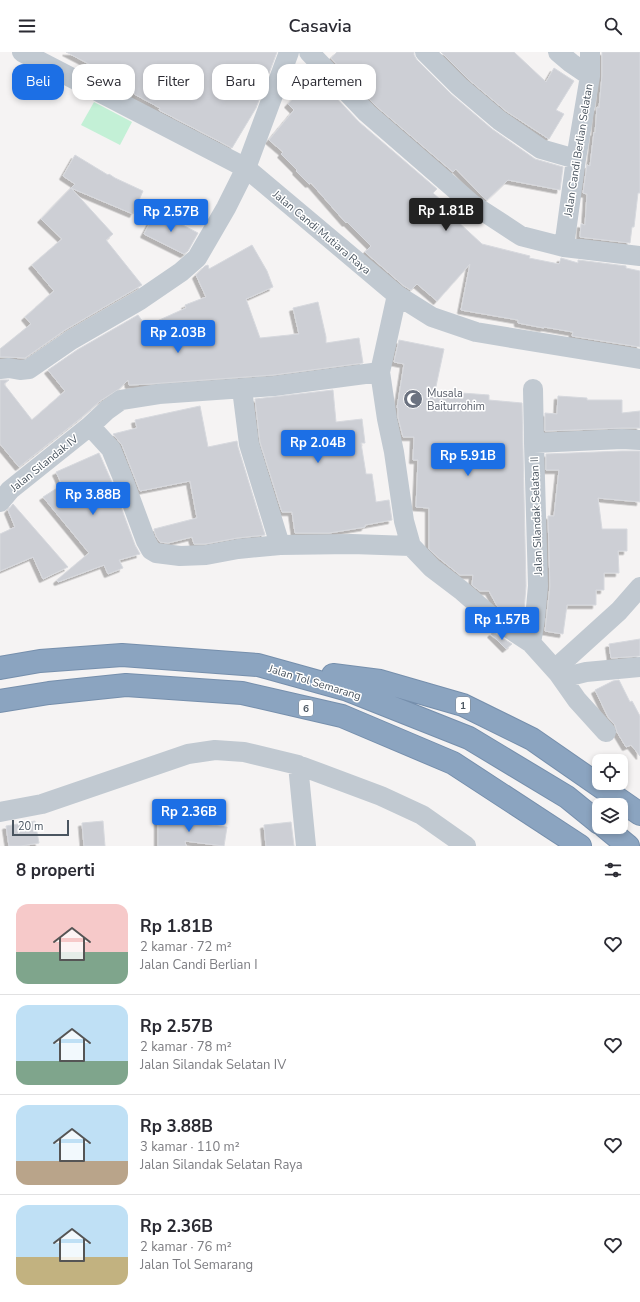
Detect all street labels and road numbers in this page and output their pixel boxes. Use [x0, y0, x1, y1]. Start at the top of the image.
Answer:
street label: Jalan Candi Berlian Selatan [560, 83, 596, 219]
street label: Jalan Candi Mutiara Raya [269, 186, 374, 278]
street label: Jalan Silandak IV [6, 431, 82, 496]
street label: Jalan Silandak Selatan II [527, 456, 546, 577]
street label: Jalan Tol Semarang [266, 661, 363, 704]
road number: 1 [456, 697, 470, 713]
road number: 6 [299, 700, 313, 716]

